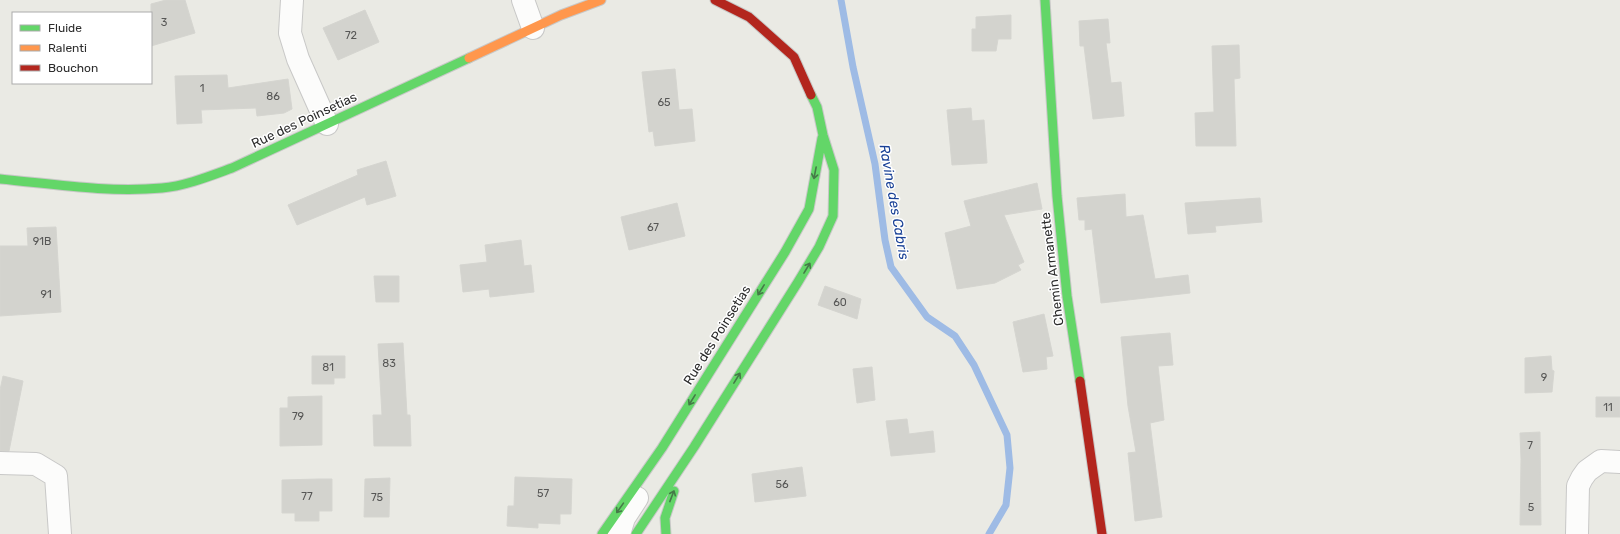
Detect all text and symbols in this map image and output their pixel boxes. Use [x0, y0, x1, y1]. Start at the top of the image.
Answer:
legend [12, 12, 152, 84]
house number: 3 [161, 16, 168, 29]
text: Fluide [48, 21, 82, 35]
house number: 72 [345, 29, 357, 42]
text: Ralenti [48, 41, 87, 55]
text: Bouchon [48, 61, 98, 75]
house number: 1 [200, 82, 204, 95]
street label: Rue des Poinsetias [249, 89, 359, 151]
house number: 86 [266, 90, 280, 103]
house number: 65 [657, 96, 671, 109]
water label: Ravine des Cabris [875, 143, 913, 261]
one-way arrow [811, 167, 819, 180]
street label: Chemin Armanette [1038, 211, 1066, 327]
house number: 67 [647, 221, 659, 234]
house number: 91B [33, 235, 51, 248]
one-way arrow [803, 262, 811, 274]
street label: Rue des Poinsetias [680, 282, 754, 387]
one-way arrow [757, 284, 765, 295]
house number: 91 [40, 288, 52, 301]
house number: 60 [833, 296, 847, 309]
house number: 83 [382, 357, 396, 370]
house number: 81 [322, 361, 334, 374]
house number: 9 [1541, 371, 1547, 384]
one-way arrow [734, 372, 742, 384]
one-way arrow [688, 394, 696, 405]
house number: 11 [1603, 401, 1613, 414]
house number: 79 [292, 410, 304, 423]
house number: 7 [1527, 439, 1533, 452]
house number: 56 [775, 478, 789, 491]
house number: 57 [537, 487, 549, 500]
house number: 77 [301, 490, 313, 503]
house number: 75 [371, 491, 384, 504]
one-way arrow [669, 491, 677, 503]
house number: 5 [1528, 501, 1535, 514]
one-way arrow [616, 502, 624, 513]

